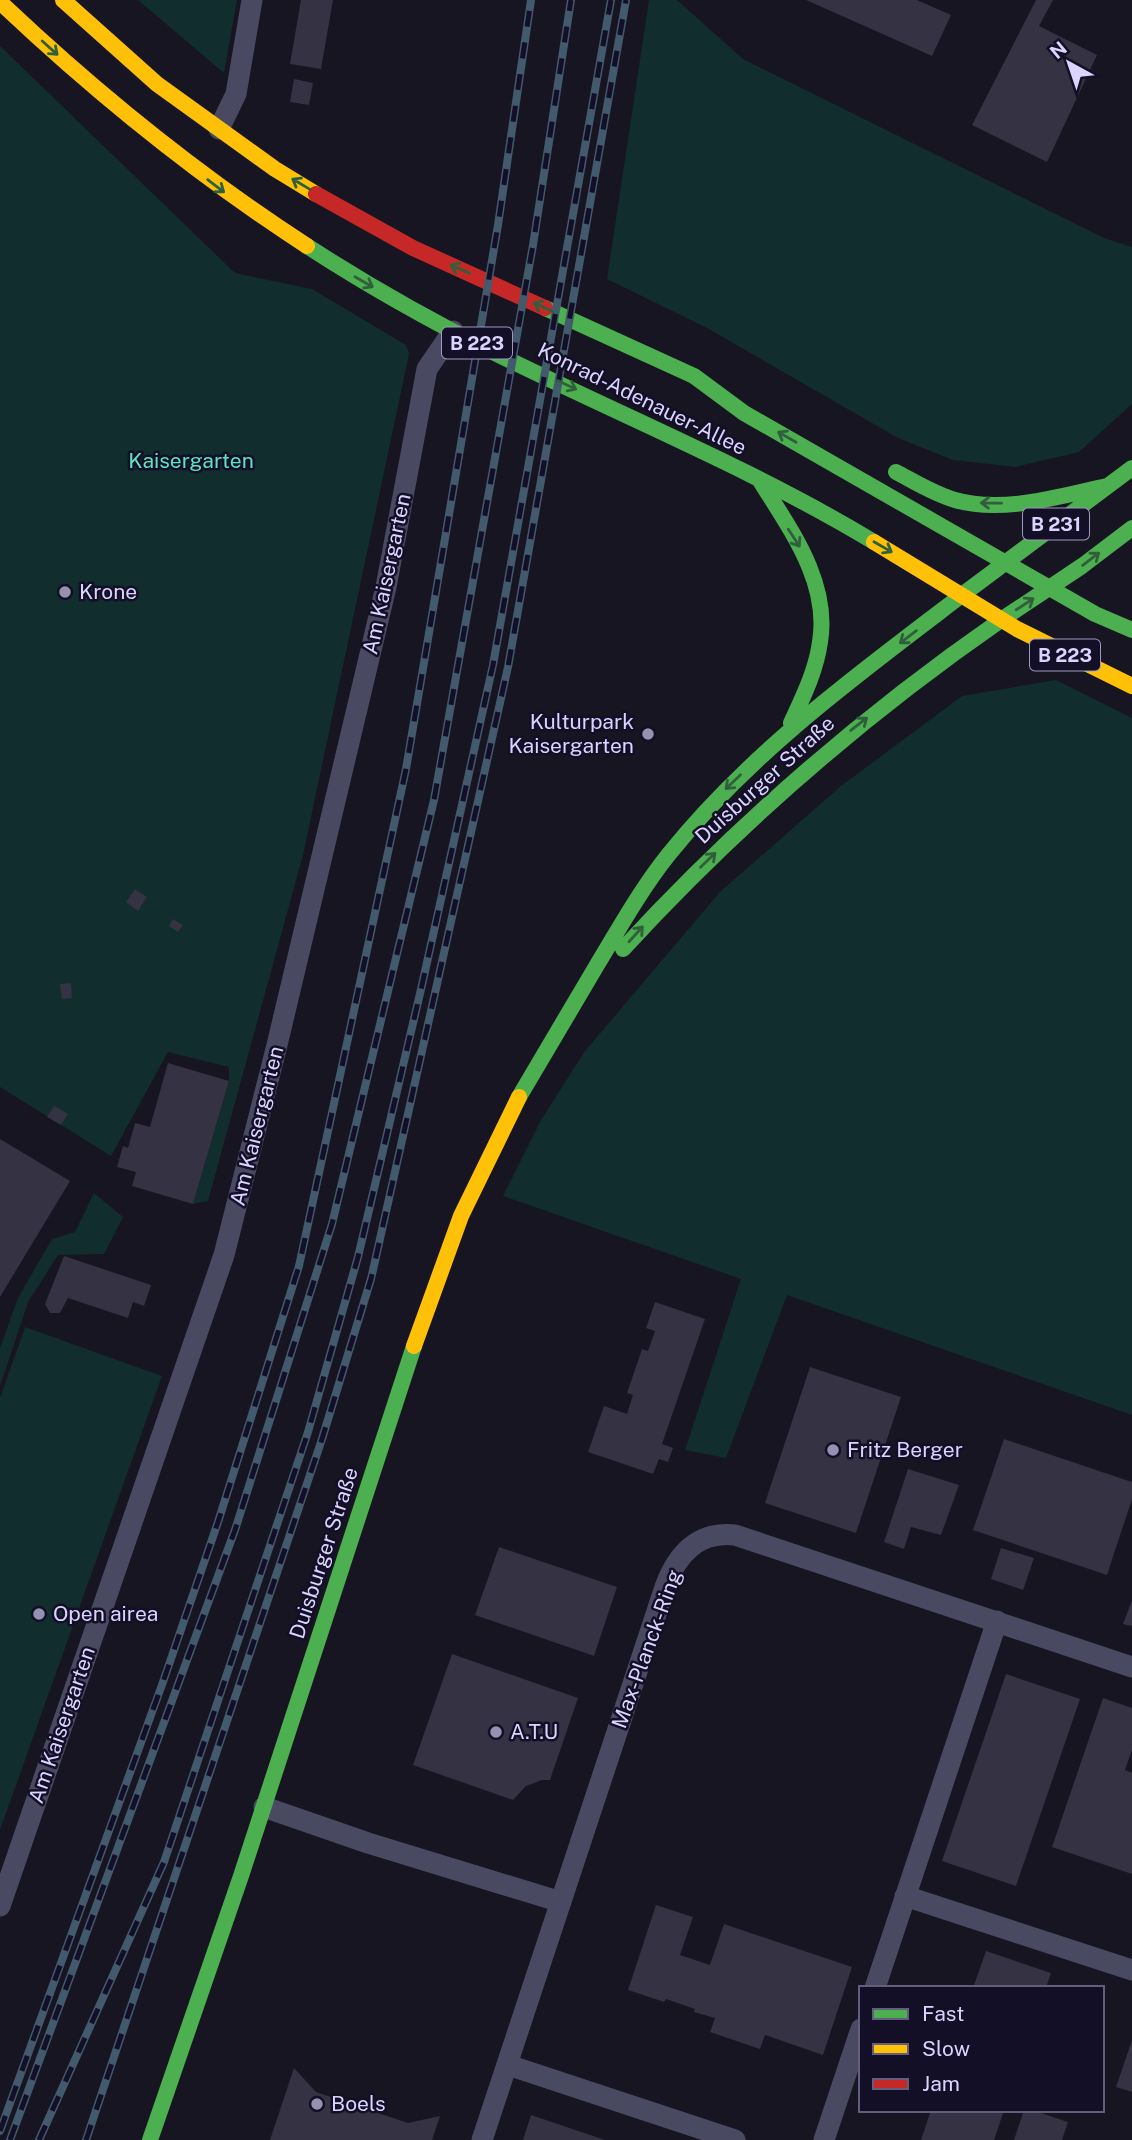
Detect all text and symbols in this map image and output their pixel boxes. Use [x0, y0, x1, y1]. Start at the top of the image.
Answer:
north arrow [1034, 28, 1104, 98]
text: N [1045, 37, 1071, 63]
one-way arrow [41, 40, 59, 56]
one-way arrow [292, 177, 312, 191]
one-way arrow [206, 178, 225, 193]
one-way arrow [450, 262, 471, 275]
one-way arrow [354, 275, 374, 289]
one-way arrow [533, 300, 554, 313]
road number: B 223 [442, 328, 512, 358]
street label: Konrad-Adenauer-Allee [534, 337, 751, 460]
one-way arrow [556, 379, 577, 393]
one-way arrow [777, 430, 797, 444]
park label: Kaisergarten [128, 448, 254, 473]
street label: Am Kaisergarten [357, 491, 416, 657]
one-way arrow [980, 497, 1003, 510]
road number: B 231 [1023, 509, 1089, 540]
one-way arrow [788, 527, 802, 547]
one-way arrow [873, 540, 893, 554]
one-way arrow [1081, 552, 1100, 566]
place label: Krone [79, 579, 137, 604]
marker: Krone [57, 584, 73, 600]
one-way arrow [1015, 597, 1034, 612]
one-way arrow [899, 629, 918, 644]
road number: B 223 [1030, 640, 1100, 670]
place label: Kulturpark Kaisergarten [508, 709, 634, 758]
street label: Duisburger Straße [690, 710, 840, 849]
one-way arrow [849, 716, 868, 731]
marker: Kulturpark Kaisergarten [640, 726, 656, 742]
one-way arrow [725, 773, 742, 790]
one-way arrow [700, 852, 717, 869]
one-way arrow [628, 925, 644, 943]
street label: Am Kaisergarten [225, 1043, 288, 1208]
place label: Fritz Berger [847, 1437, 963, 1462]
marker: Fritz Berger [825, 1442, 841, 1458]
street label: Duisburger Straße [284, 1464, 363, 1642]
street label: Max-Planck-Ring [606, 1566, 687, 1732]
place label: Open airea [53, 1601, 158, 1626]
marker: Open airea [31, 1606, 47, 1622]
street label: Am Kaisergarten [23, 1643, 100, 1806]
place label: A.T.U [510, 1719, 558, 1744]
marker: A.T.U [488, 1724, 504, 1740]
legend [859, 1986, 1104, 2112]
text: Fast [922, 2001, 964, 2026]
text: Slow [922, 2036, 970, 2061]
text: Jam [922, 2071, 960, 2096]
place label: Boels [331, 2091, 386, 2116]
marker: Boels [309, 2096, 325, 2112]

